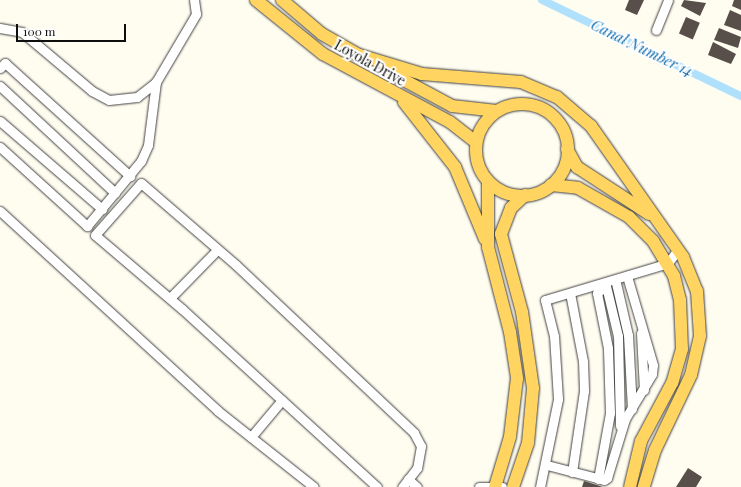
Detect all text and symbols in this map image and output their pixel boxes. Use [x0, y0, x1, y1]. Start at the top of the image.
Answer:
water label: Canal Number 14 [588, 15, 696, 81]
scale bar [18, 16, 128, 42]
text: 100 m [23, 23, 55, 39]
street label: Loyola Drive [331, 37, 409, 89]

